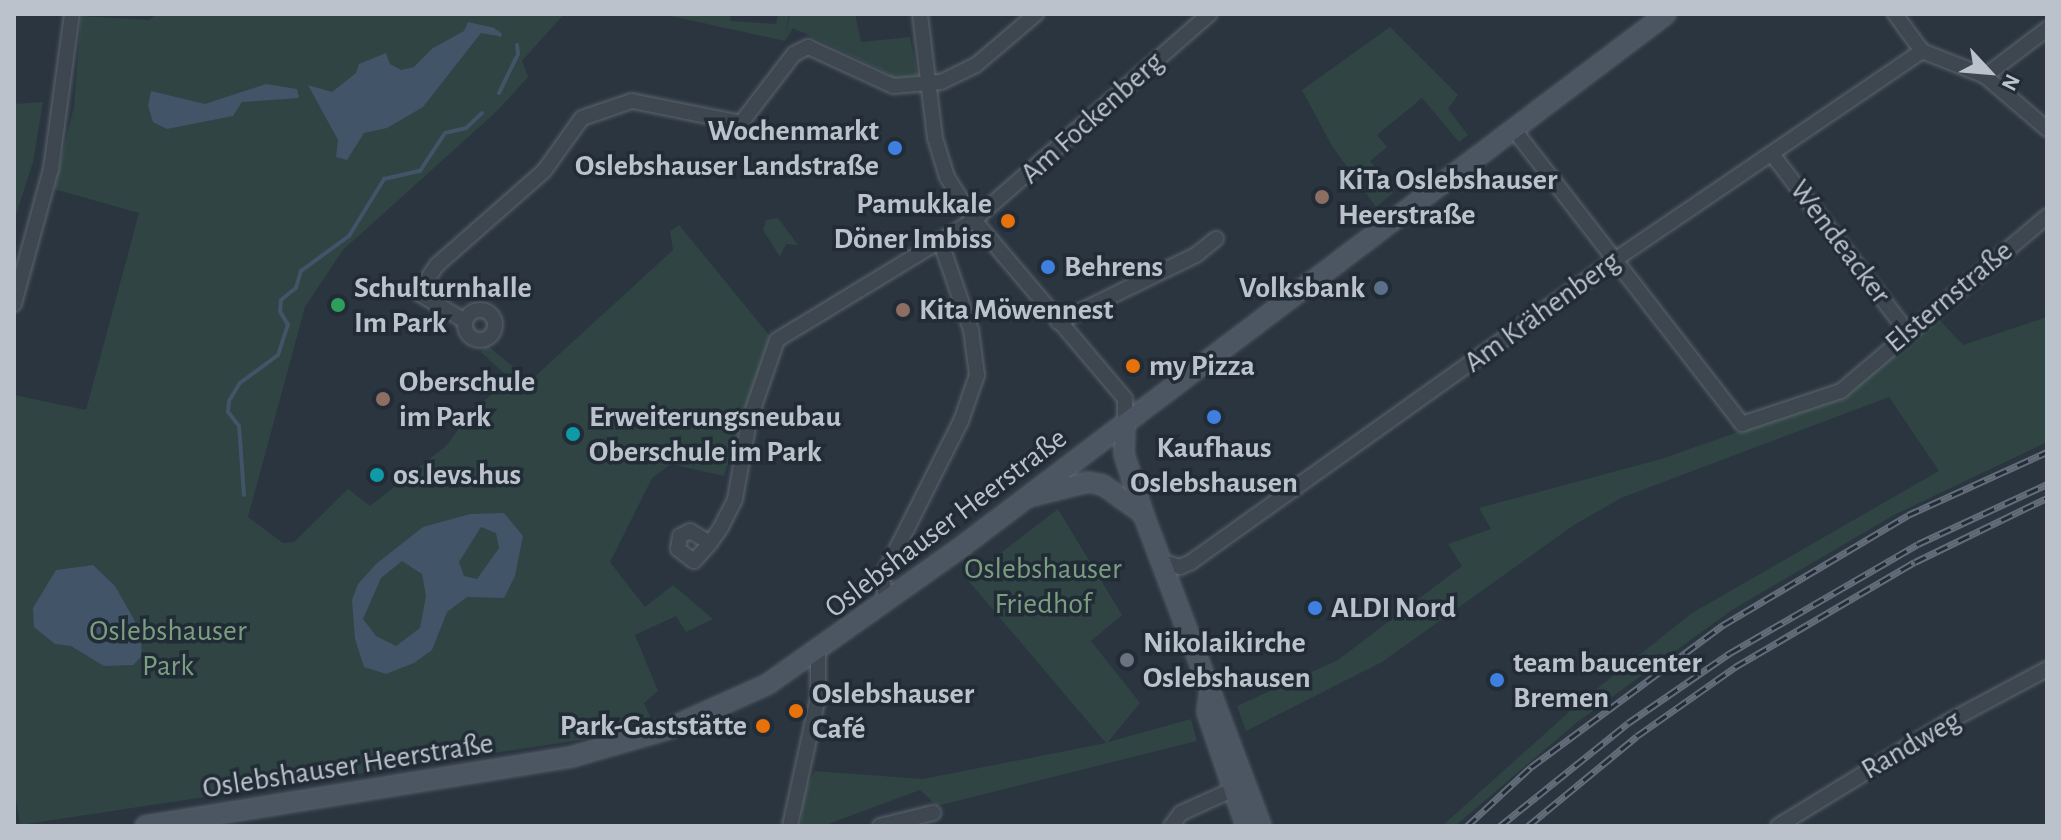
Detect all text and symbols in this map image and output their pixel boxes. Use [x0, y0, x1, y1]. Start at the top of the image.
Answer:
north arrow [1949, 32, 2029, 112]
street label: Am Fockenberg [1013, 44, 1171, 192]
text: N [1997, 71, 2024, 94]
place label: Wochenmarkt Oslebshauser Landstraße [575, 113, 879, 184]
marker: Wochenmarkt Oslebshauser Landstraße [886, 139, 904, 157]
place label: KiTa Oslebshauser Heerstraße [1338, 162, 1557, 232]
street label: Wendeacker [1782, 173, 1898, 311]
place label: Pamukkale Döner Imbiss [833, 186, 992, 256]
marker: KiTa Oslebshauser Heerstraße [1313, 188, 1331, 206]
marker: Pamukkale Döner Imbiss [999, 212, 1017, 230]
street label: Elsternstraße [1878, 233, 2020, 361]
street label: Am Krähenberg [1457, 243, 1627, 381]
place label: Behrens [1064, 249, 1163, 285]
marker: Behrens [1039, 258, 1057, 276]
place label: Schulturnhalle Im Park [354, 270, 532, 340]
place label: Volksbank [1239, 270, 1365, 306]
marker: Volksbank [1372, 279, 1390, 297]
place label: Kita Möwennest [919, 292, 1113, 328]
marker: Schulturnhalle Im Park [329, 296, 347, 314]
marker: Kita Möwennest [894, 301, 912, 319]
place label: my Pizza [1149, 348, 1255, 384]
marker: my Pizza [1124, 357, 1142, 375]
place label: Oberschule im Park [399, 364, 535, 434]
marker: Oberschule im Park [374, 390, 392, 408]
place label: Erweiterungsneubau Oberschule im Park [589, 399, 841, 470]
marker: Kaufhaus Oslebshausen [1205, 408, 1223, 426]
street label: Oslebshauser Heerstraße [818, 420, 1074, 626]
marker: Erweiterungsneubau Oberschule im Park [564, 425, 582, 443]
place label: Kaufhaus Oslebshausen [1130, 430, 1298, 500]
place label: os.levs.hus [393, 457, 521, 493]
marker: os.levs.hus [368, 466, 386, 484]
park label: Oslebshauser Friedhof [964, 551, 1122, 622]
place label: ALDI Nord [1331, 590, 1456, 626]
marker: ALDI Nord [1306, 599, 1324, 617]
park label: Oslebshauser Park [89, 613, 247, 684]
place label: Nikolaikirche Oslebshausen [1143, 625, 1311, 696]
place label: team baucenter Bremen [1513, 645, 1702, 716]
marker: Nikolaikirche Oslebshausen [1118, 651, 1136, 669]
marker: team baucenter Bremen [1488, 671, 1506, 689]
place label: Oslebshauser Café [812, 676, 974, 746]
marker: Oslebshauser Café [787, 702, 805, 720]
street label: Randweg [1855, 702, 1967, 788]
place label: Park-Gaststätte [560, 708, 747, 744]
marker: Park-Gaststätte [754, 717, 772, 735]
street label: Oslebshauser Heerstraße [200, 725, 496, 807]

